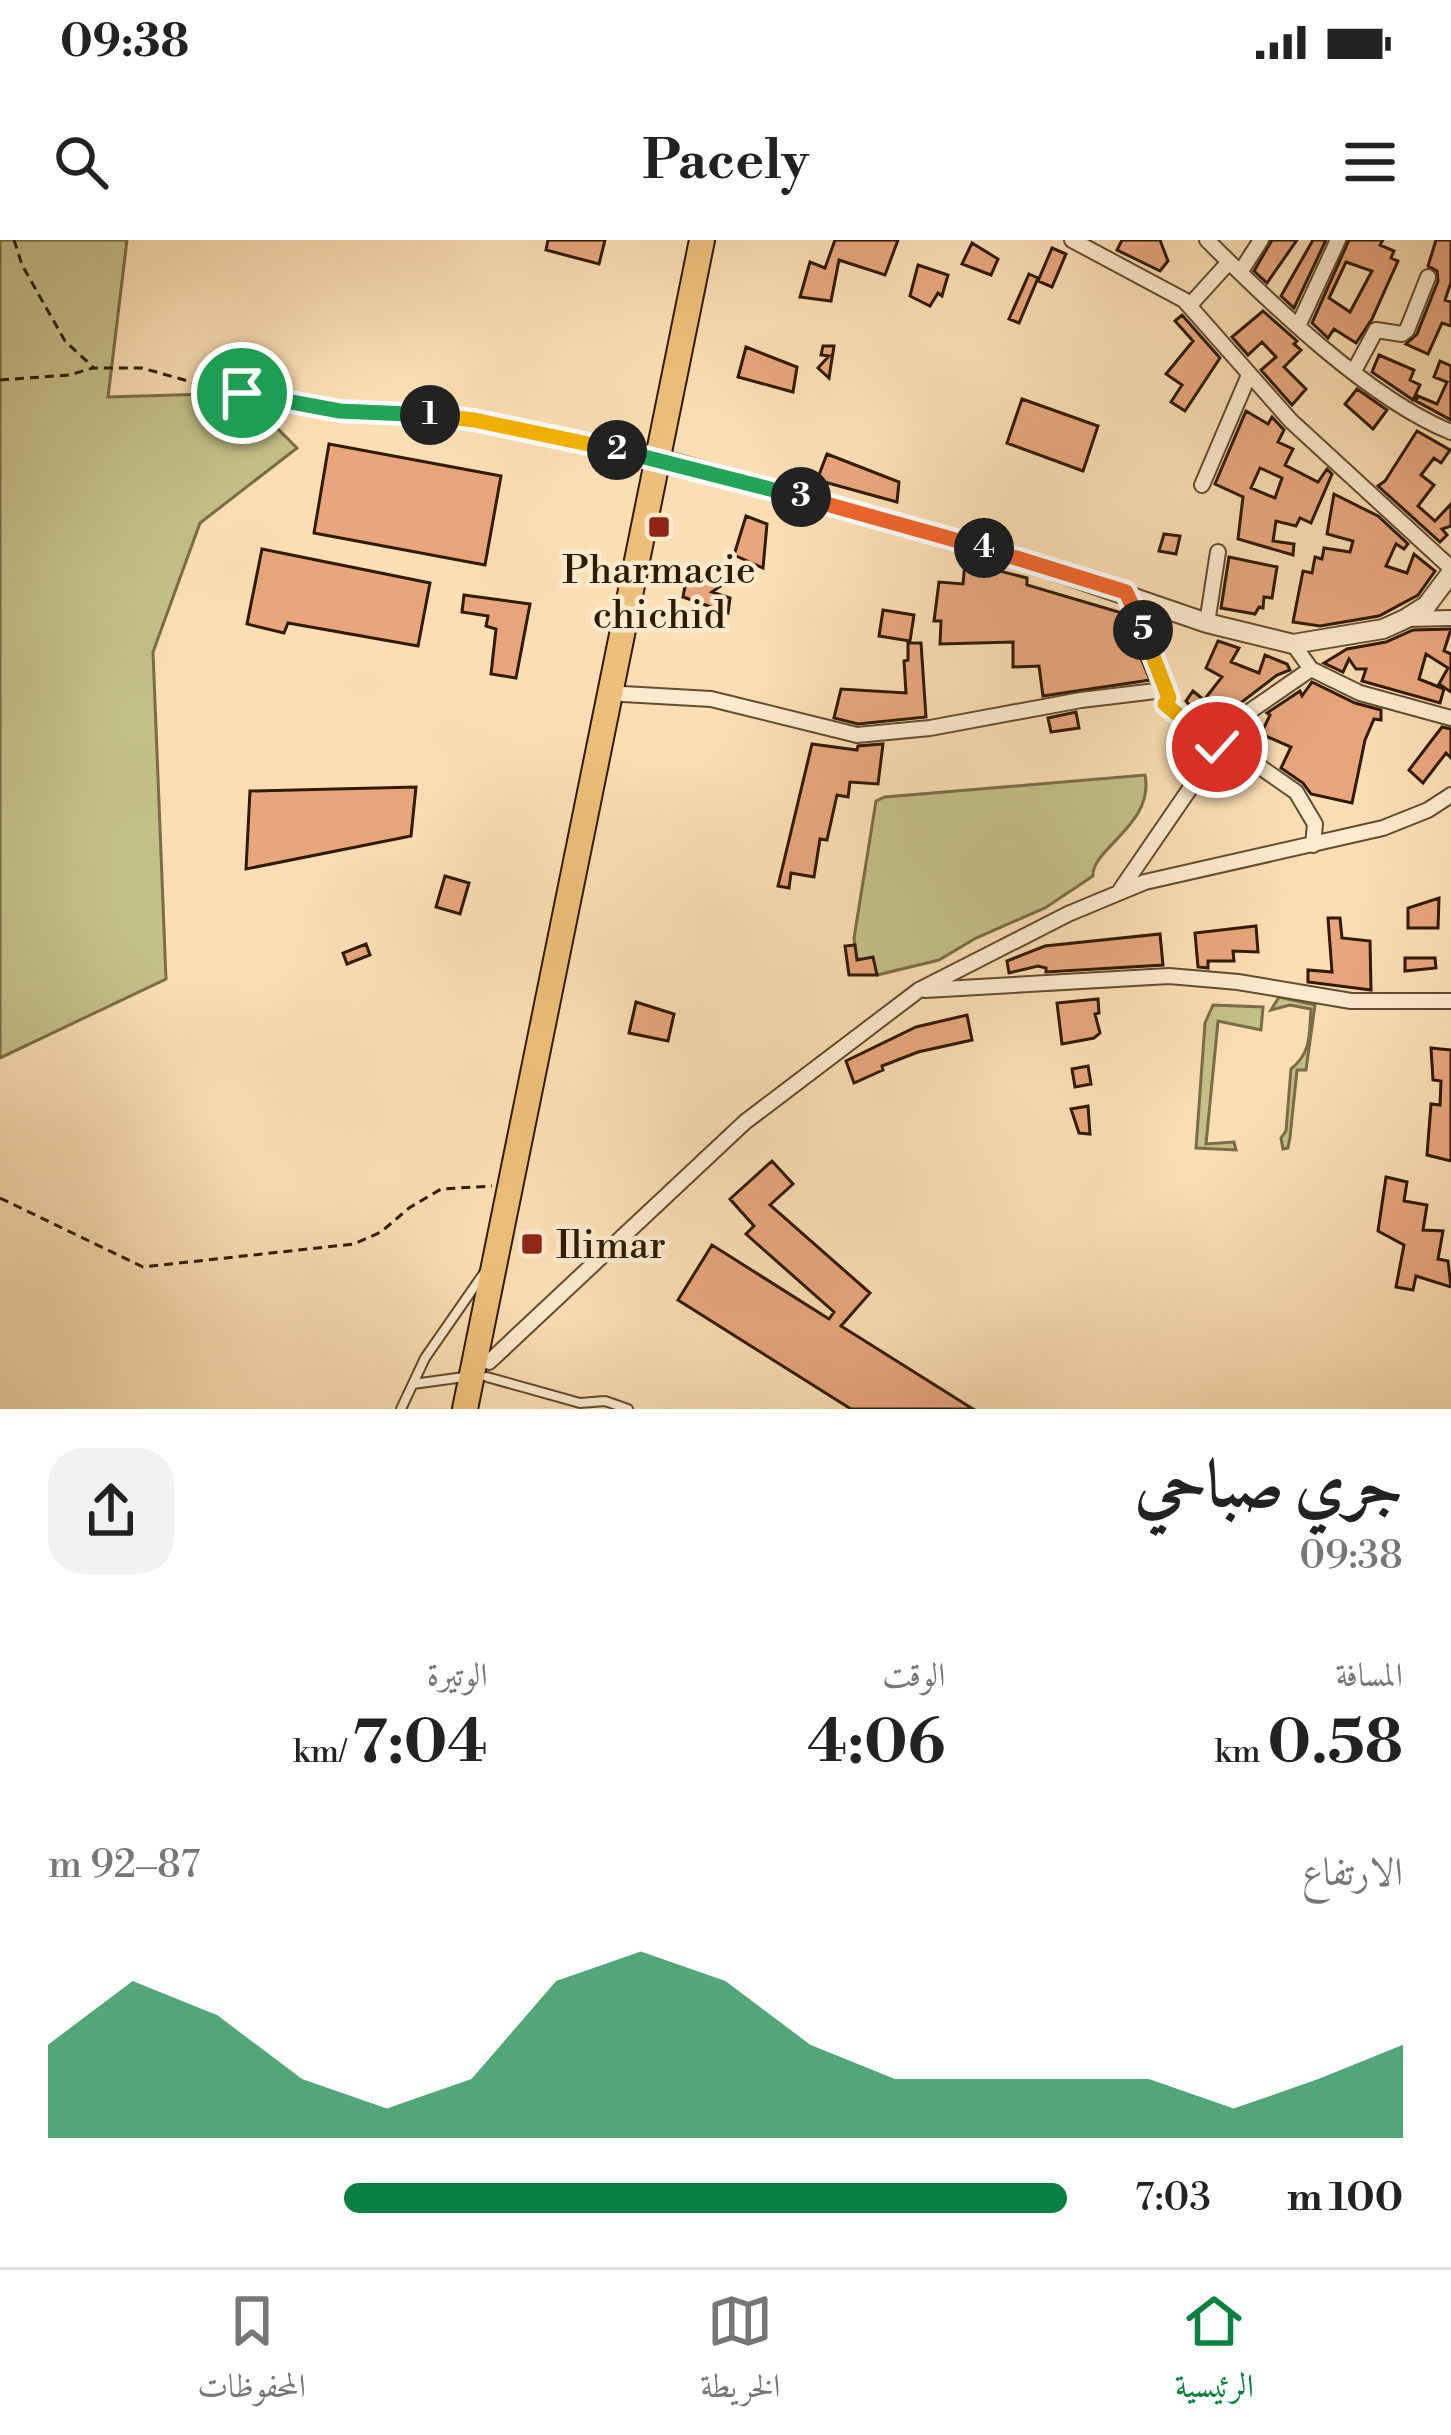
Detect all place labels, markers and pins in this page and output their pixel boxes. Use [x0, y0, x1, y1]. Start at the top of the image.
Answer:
pin [191, 342, 293, 444]
pin: 1 [400, 385, 460, 445]
pin: 2 [587, 420, 647, 480]
pin: 3 [771, 467, 831, 527]
marker: Pharmacie chichid [646, 514, 672, 540]
pin: 4 [954, 518, 1014, 578]
place label: Pharmacie chichid [562, 547, 756, 641]
pin: 5 [1113, 600, 1173, 660]
pin [1166, 696, 1268, 798]
place label: Ilimar [556, 1222, 666, 1271]
marker: Ilimar [519, 1231, 545, 1257]

